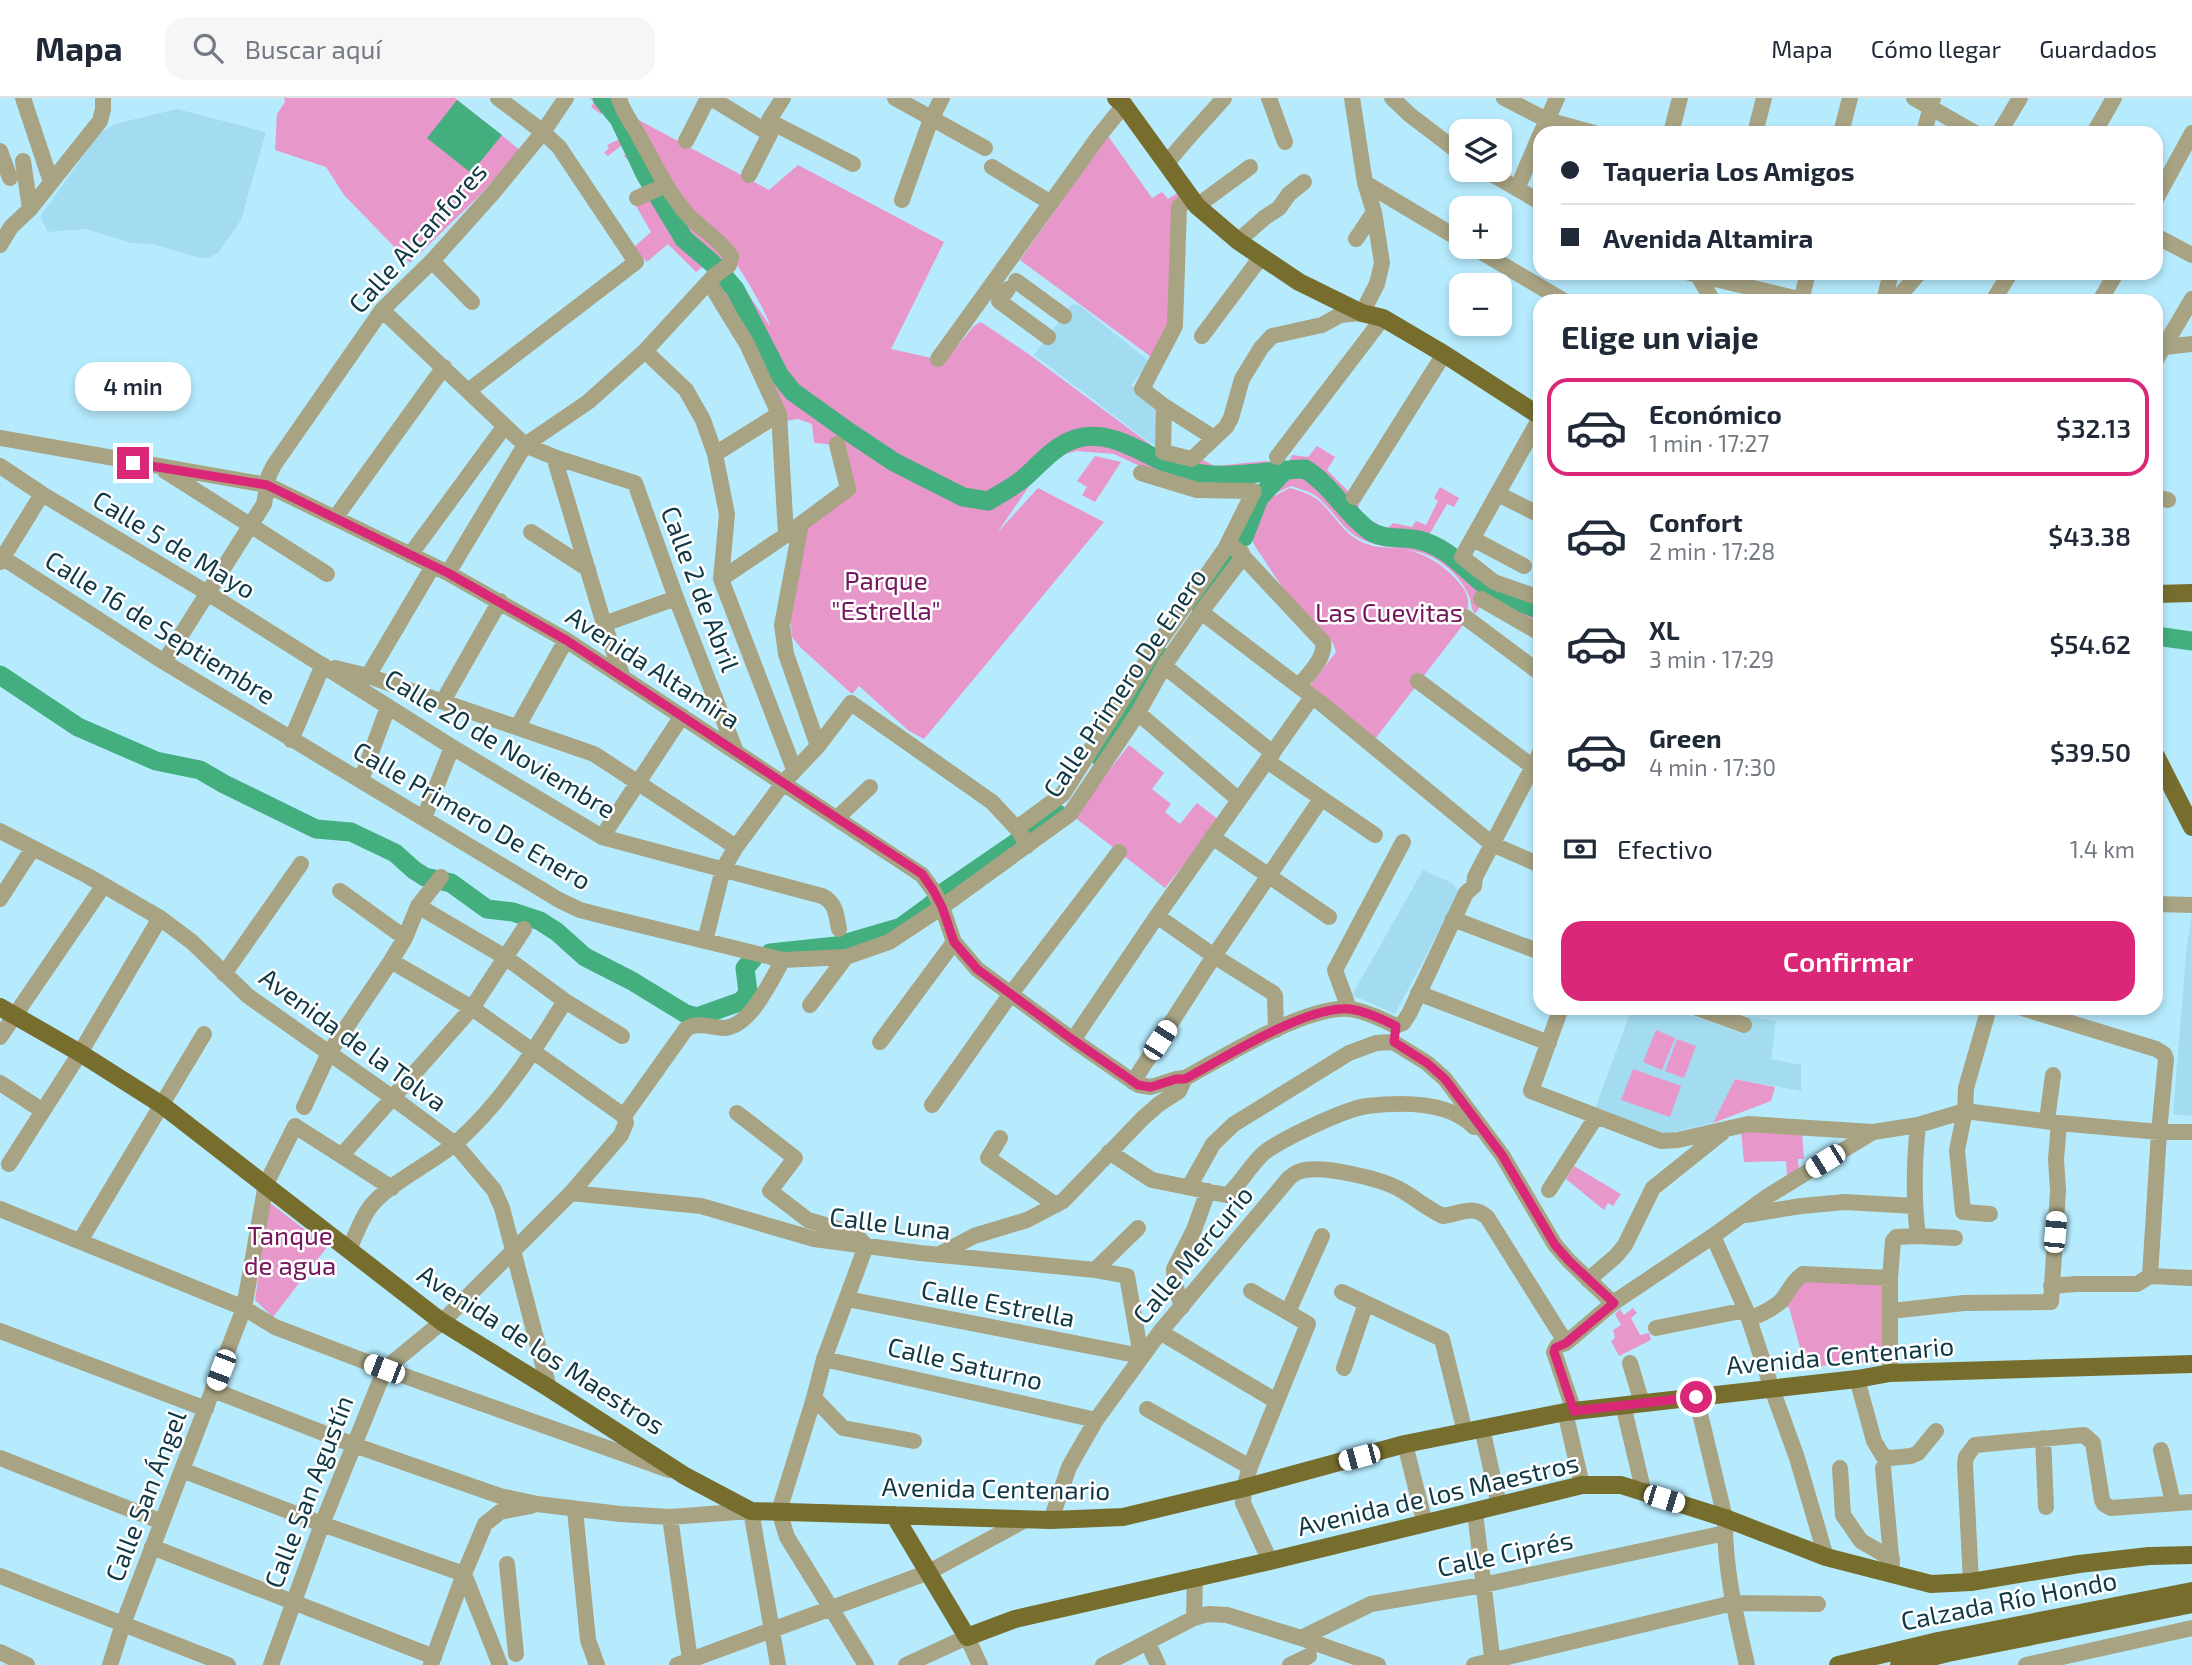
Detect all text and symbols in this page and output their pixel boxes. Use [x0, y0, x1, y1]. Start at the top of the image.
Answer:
search box [165, 17, 655, 80]
text: Mapa [35, 28, 123, 68]
icon: search [189, 29, 227, 67]
text: Buscar aquí [245, 33, 382, 64]
text: Mapa [1771, 34, 1833, 63]
text: Cómo llegar [1871, 34, 2001, 63]
text: Guardados [2039, 34, 2157, 63]
map controls [1449, 119, 1512, 336]
button: layers [1449, 119, 1512, 182]
text: Taqueria Los Amigos [1603, 155, 1855, 186]
street label: Calle Alcanfores [341, 156, 492, 318]
button: + [1449, 196, 1512, 259]
text: Avenida Altamira [1603, 222, 1813, 253]
button: − [1449, 273, 1512, 336]
text: Elige un viaje [1561, 317, 1759, 355]
callout: 4 min [75, 362, 191, 410]
text: 4 min [103, 372, 163, 400]
icon: car [1565, 396, 1628, 459]
text: Económico [1649, 398, 1782, 429]
text: $32.13 [2056, 412, 2131, 443]
text: 1 min · 17:27 [1649, 429, 1769, 457]
route end [117, 447, 149, 479]
street label: Calle 5 de Mayo [88, 483, 262, 604]
street label: Calle 2 de Abril [656, 502, 747, 676]
icon: car [1565, 504, 1628, 567]
text: Confort [1649, 506, 1743, 537]
text: $43.38 [2048, 520, 2131, 551]
text: 2 min · 17:28 [1649, 537, 1775, 565]
street label: Calle 16 de Septiembre [40, 543, 282, 710]
street label: Calle Primero De Enero [1036, 562, 1212, 803]
park label: Parque "Estrella" [831, 564, 941, 625]
park label: Las Cuevitas [1315, 596, 1463, 627]
street label: Avenida Altamira [561, 599, 747, 734]
icon: car [1565, 612, 1628, 675]
text: XL [1649, 614, 1680, 645]
text: $54.62 [2049, 628, 2131, 659]
text: 3 min · 17:29 [1649, 645, 1774, 673]
street label: Calle 20 de Noviembre [380, 661, 622, 824]
icon: car [1565, 720, 1628, 783]
text: Green [1649, 722, 1722, 753]
street label: Calle Primero De Enero [348, 734, 597, 895]
text: $39.50 [2050, 736, 2131, 767]
text: 4 min · 17:30 [1649, 753, 1776, 781]
icon: cash [1561, 830, 1599, 868]
text: Efectivo [1617, 833, 1713, 864]
text: 1.4 km [2070, 835, 2135, 863]
button: Confirmar [1561, 921, 2135, 1001]
street label: Avenida de la Tolva [254, 961, 453, 1117]
car [1140, 1017, 1181, 1063]
car [1802, 1141, 1849, 1181]
street label: Calle Mercurio [1125, 1179, 1258, 1329]
street label: Calle Luna [828, 1200, 953, 1245]
car [2043, 1210, 2068, 1254]
park label: Tanque de agua [244, 1219, 336, 1280]
street label: Avenida de los Maestros [413, 1257, 671, 1440]
street label: Calle Estrella [919, 1272, 1078, 1333]
street label: Avenida Centenario [1725, 1329, 1955, 1380]
street label: Calle Saturno [885, 1330, 1046, 1395]
car [204, 1347, 239, 1393]
car [361, 1352, 408, 1386]
route start [1680, 1381, 1712, 1413]
street label: Calle San Agustín [257, 1391, 359, 1592]
street label: Calle San Ángel [98, 1405, 192, 1585]
car [1336, 1441, 1383, 1473]
street label: Avenida de los Maestros [1294, 1446, 1582, 1541]
street label: Avenida Centenario [881, 1470, 1111, 1505]
car [1641, 1483, 1688, 1515]
street label: Calle Ciprés [1434, 1523, 1575, 1582]
street label: Calzada Río Hondo [1898, 1563, 2119, 1636]

